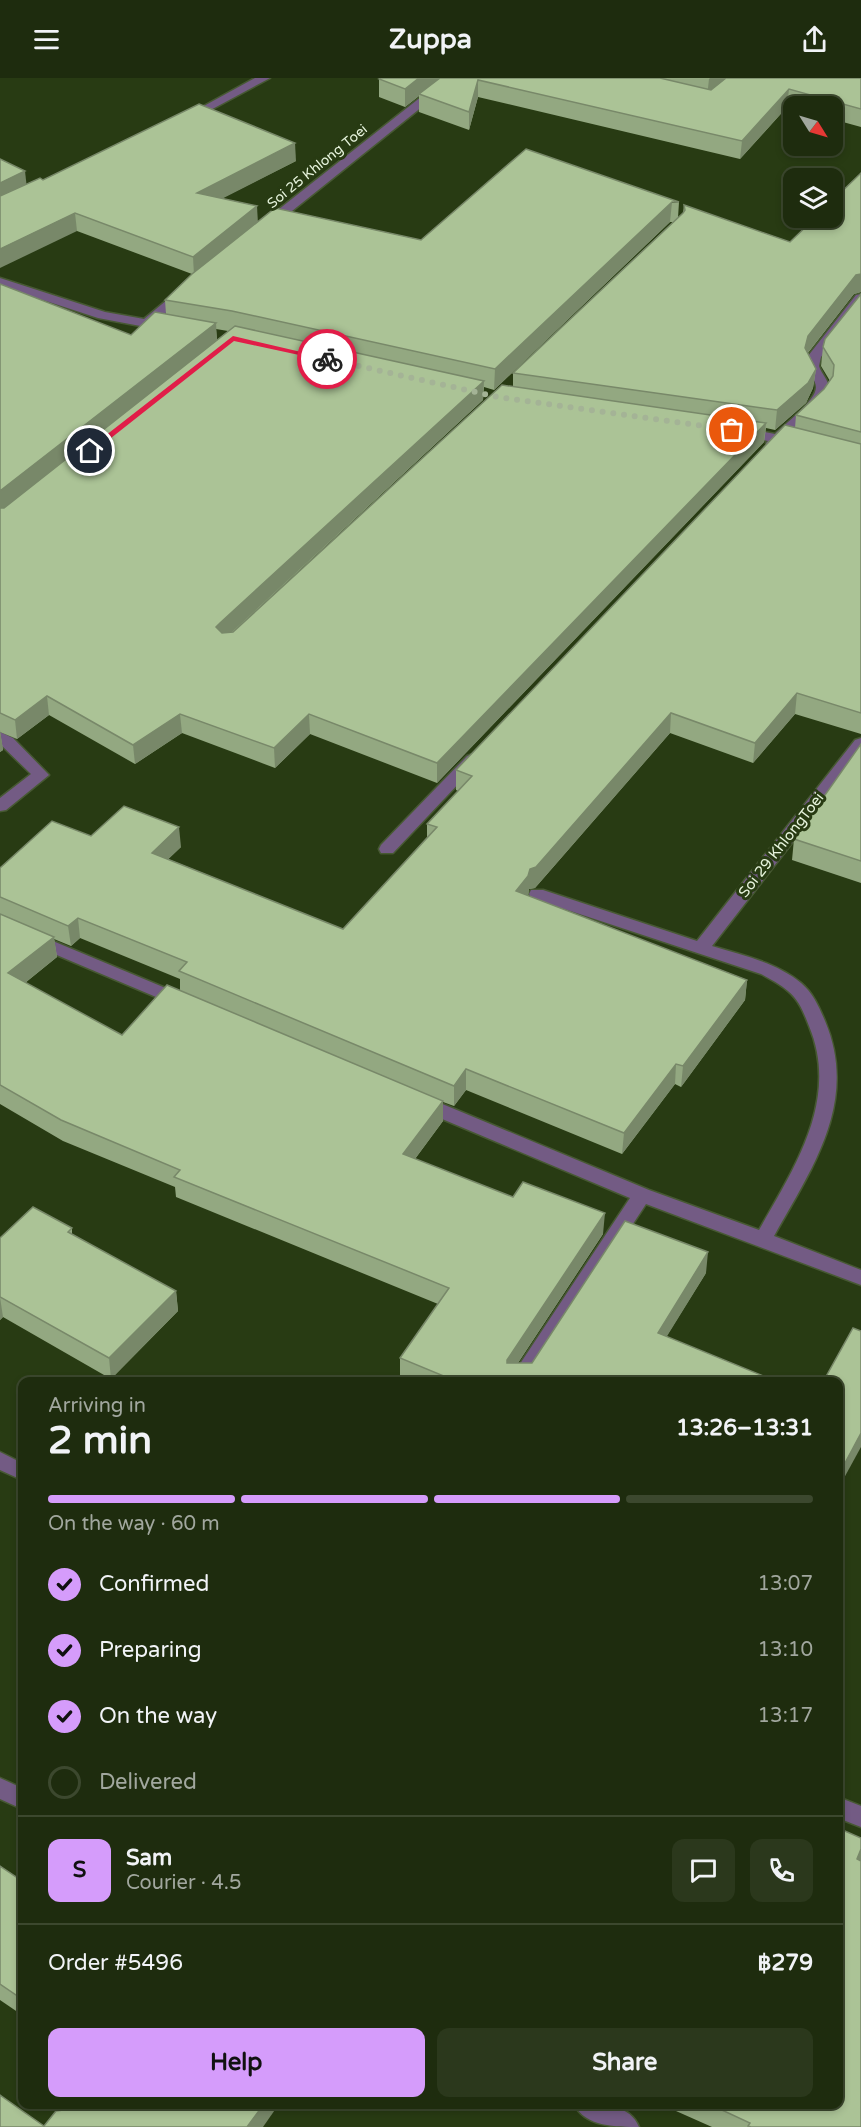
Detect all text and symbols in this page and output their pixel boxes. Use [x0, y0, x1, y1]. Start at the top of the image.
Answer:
icon: menu [30, 23, 63, 56]
text: Zuppa [389, 23, 472, 56]
icon: share [798, 23, 831, 56]
north arrow [783, 96, 843, 156]
map controls [783, 96, 843, 228]
street label: Soi 25 Khlong Toei [264, 121, 371, 212]
button: layers [783, 168, 843, 228]
courier [297, 329, 357, 389]
icon: bike [311, 343, 344, 376]
pin [706, 404, 757, 455]
icon: bag [715, 413, 748, 446]
pin [64, 425, 115, 476]
icon: home [73, 434, 106, 467]
street label: Soi 29 KhlongToei [735, 789, 827, 901]
text: Arriving in [48, 1394, 146, 1418]
text: 13:26–13:31 [676, 1415, 813, 1441]
text: 2 min [48, 1417, 152, 1464]
text: On the way · 60 m [48, 1512, 220, 1536]
icon: check [48, 1568, 81, 1601]
text: Confirmed [99, 1571, 209, 1597]
text: 13:07 [758, 1572, 813, 1596]
icon: check [48, 1634, 81, 1667]
text: Preparing [99, 1637, 202, 1663]
text: 13:10 [758, 1638, 813, 1662]
icon: check [48, 1700, 81, 1733]
text: On the way [99, 1703, 217, 1729]
text: 13:17 [758, 1704, 813, 1728]
text: Delivered [99, 1769, 197, 1795]
button: chat [672, 1839, 735, 1902]
button: phone [750, 1839, 813, 1902]
text: Sam [126, 1845, 172, 1871]
text: S [73, 1857, 86, 1883]
text: Courier · 4.5 [126, 1871, 241, 1895]
text: Order #5496 [48, 1950, 183, 1976]
text: ฿279 [758, 1950, 813, 1976]
button: Help [48, 2028, 425, 2097]
button: Share [437, 2028, 813, 2097]

